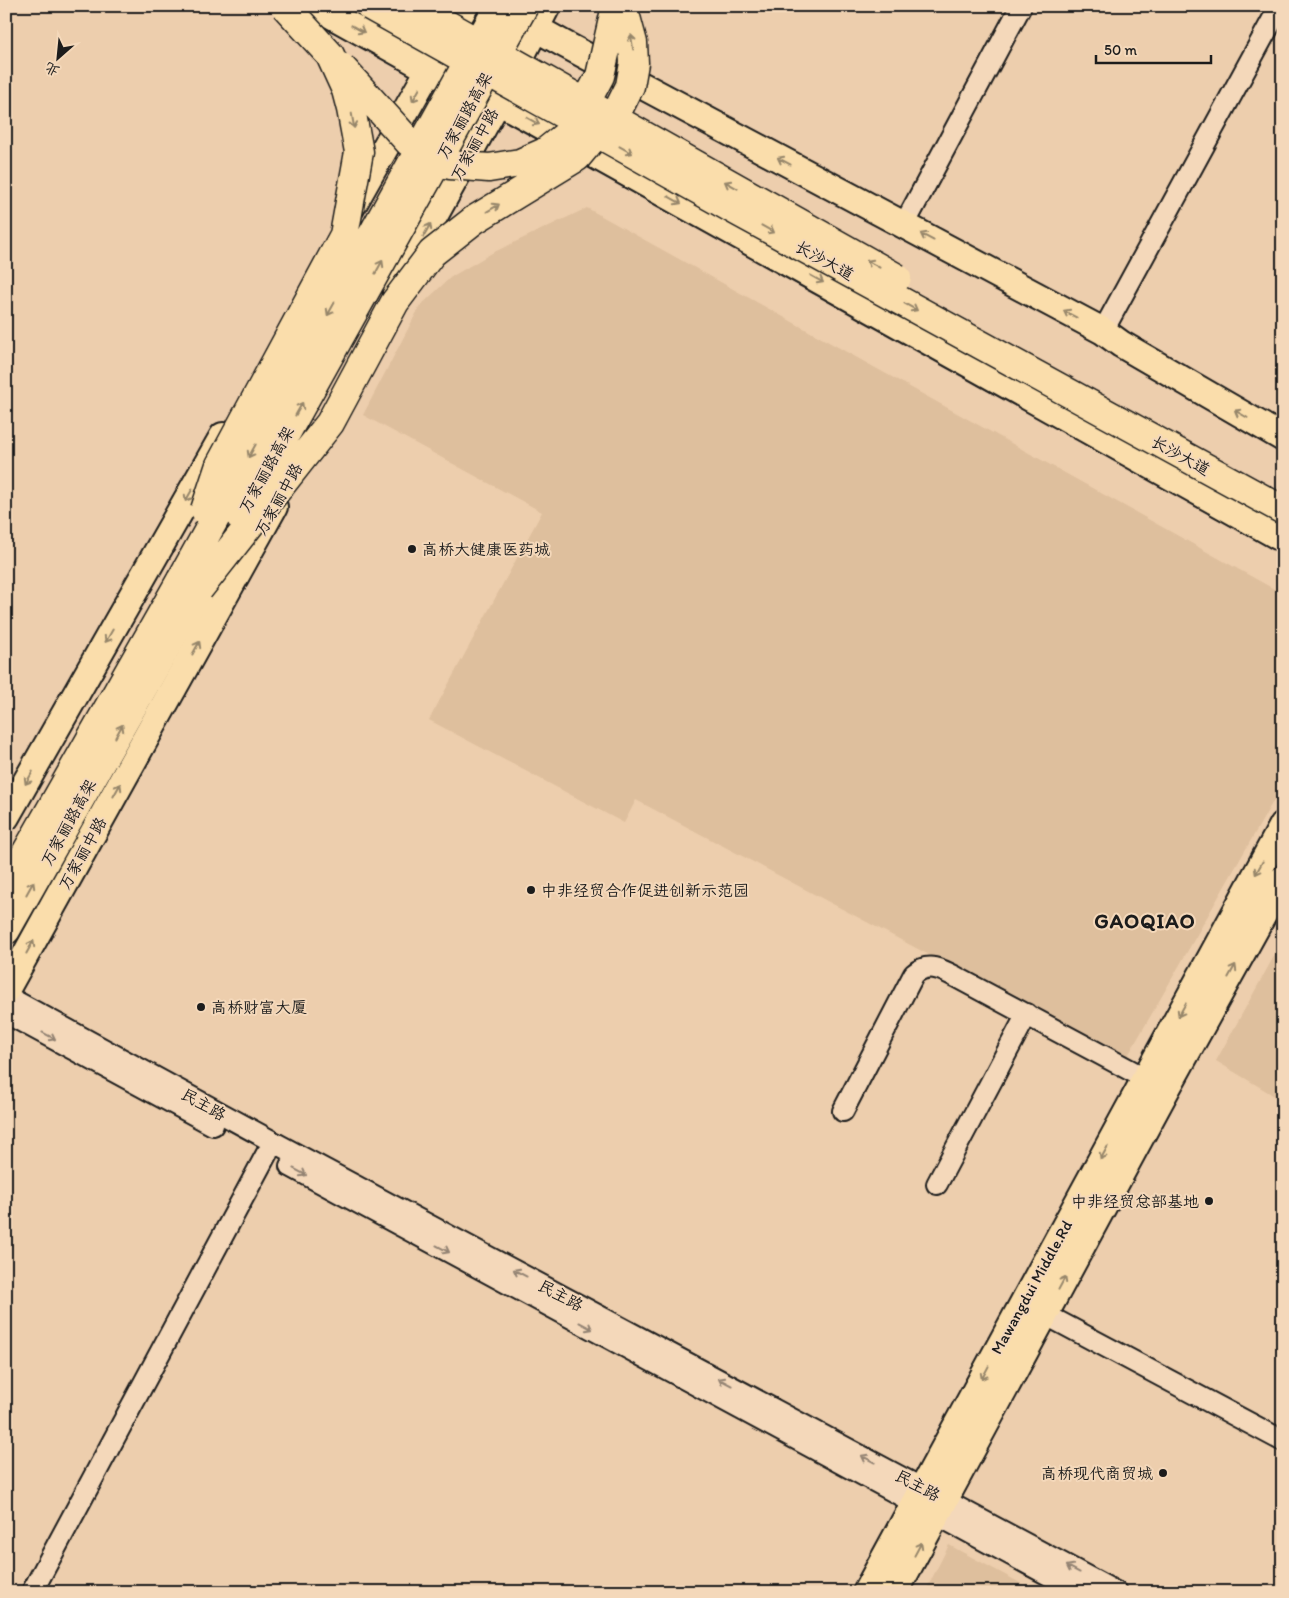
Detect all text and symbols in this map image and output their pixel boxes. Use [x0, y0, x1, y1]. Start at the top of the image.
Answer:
one-way arrow [350, 25, 365, 35]
north arrow [32, 32, 82, 82]
scale bar [1096, 32, 1212, 64]
one-way arrow [627, 34, 637, 50]
text: 50 m [1104, 41, 1137, 59]
text: 北 [42, 58, 62, 80]
street label: 万家丽路高架 [433, 69, 496, 162]
one-way arrow [410, 87, 420, 101]
street label: 万家丽中路 [447, 105, 502, 184]
one-way arrow [349, 112, 359, 128]
one-way arrow [525, 116, 540, 126]
one-way arrow [619, 145, 634, 155]
one-way arrow [776, 156, 791, 166]
one-way arrow [725, 179, 739, 189]
one-way arrow [667, 195, 682, 205]
one-way arrow [486, 203, 500, 213]
one-way arrow [422, 222, 432, 237]
one-way arrow [761, 224, 776, 234]
one-way arrow [920, 232, 935, 242]
street label: 长沙大道 [792, 237, 857, 284]
one-way arrow [866, 259, 881, 269]
one-way arrow [374, 261, 384, 275]
one-way arrow [809, 274, 824, 284]
one-way arrow [326, 301, 335, 316]
one-way arrow [903, 303, 918, 312]
one-way arrow [1063, 309, 1078, 319]
one-way arrow [295, 402, 305, 417]
one-way arrow [1234, 408, 1248, 418]
street label: 万家丽路高架 [235, 423, 298, 516]
street label: 长沙大道 [1148, 432, 1213, 479]
one-way arrow [247, 443, 257, 458]
street label: 万家丽中路 [251, 460, 306, 539]
one-way arrow [184, 487, 194, 502]
place label: 高桥大健康医药城 [422, 540, 550, 559]
marker: 高桥大健康医药城 [406, 543, 418, 555]
one-way arrow [104, 629, 114, 644]
one-way arrow [191, 640, 201, 655]
one-way arrow [114, 724, 124, 739]
one-way arrow [23, 770, 33, 784]
street label: 万家丽路高架 [37, 776, 100, 869]
one-way arrow [113, 783, 123, 797]
street label: 万家丽中路 [55, 814, 110, 893]
one-way arrow [1254, 860, 1264, 874]
one-way arrow [26, 881, 36, 895]
place label: 中非经贸合作促进创新示范园 [541, 881, 749, 900]
marker: 中非经贸合作促进创新示范园 [525, 884, 537, 896]
district label: GAOQIAO [1094, 908, 1196, 933]
one-way arrow [26, 940, 35, 955]
one-way arrow [1228, 964, 1237, 979]
place label: 高桥财富大厦 [211, 998, 307, 1017]
marker: 高桥财富大厦 [195, 1001, 207, 1013]
one-way arrow [1177, 1003, 1187, 1018]
one-way arrow [41, 1032, 56, 1041]
street label: 民主路 [178, 1084, 229, 1124]
one-way arrow [1099, 1145, 1108, 1160]
one-way arrow [292, 1167, 307, 1177]
place label: 中非经贸总部基地 [1071, 1192, 1199, 1211]
marker: 中非经贸总部基地 [1203, 1195, 1215, 1207]
street label: Mawangdui Middle.Rd [987, 1217, 1076, 1358]
one-way arrow [435, 1245, 450, 1254]
one-way arrow [512, 1268, 527, 1278]
one-way arrow [1057, 1275, 1067, 1290]
street label: 民主路 [535, 1276, 586, 1315]
one-way arrow [578, 1322, 593, 1331]
one-way arrow [979, 1365, 989, 1379]
one-way arrow [718, 1377, 733, 1386]
one-way arrow [862, 1453, 876, 1463]
place label: 高桥现代商贸城 [1041, 1464, 1153, 1483]
street label: 民主路 [892, 1466, 943, 1505]
marker: 高桥现代商贸城 [1157, 1467, 1169, 1479]
one-way arrow [913, 1541, 923, 1556]
one-way arrow [1066, 1563, 1081, 1573]

